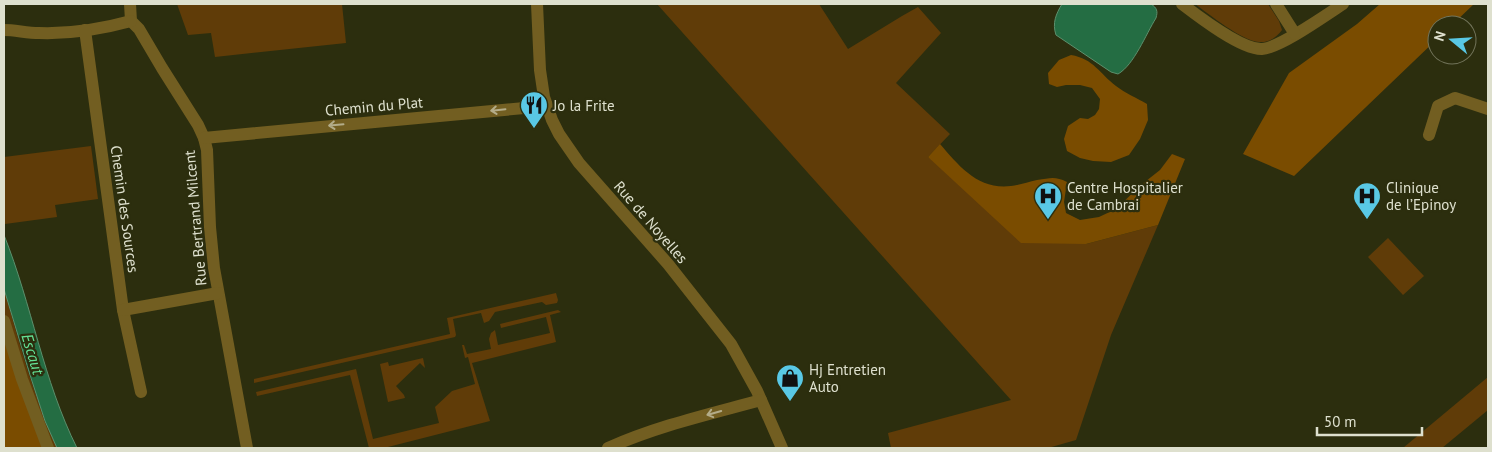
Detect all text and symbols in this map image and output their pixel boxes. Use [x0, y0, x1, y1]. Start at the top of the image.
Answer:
north arrow [1427, 15, 1477, 65]
text: N [1430, 29, 1450, 43]
restaurant icon: Jo la Frite [519, 90, 549, 129]
street label: Chemin du Plat [324, 92, 424, 120]
place label: Jo la Frite [552, 96, 615, 115]
one-way arrow [490, 105, 506, 115]
one-way arrow [328, 121, 344, 130]
street label: Chemin des Sources [107, 144, 143, 274]
street label: Rue Bertrand Milcent [180, 149, 210, 287]
street label: Rue de Noyelles [610, 177, 692, 267]
place label: Centre Hospitalier de Cambrai [1067, 178, 1183, 214]
place label: Clinique de l’Epinoy [1386, 178, 1456, 214]
hospital icon: Centre Hospitalier de Cambrai [1033, 181, 1063, 220]
hospital icon: Clinique de l’Epinoy [1352, 181, 1382, 220]
water label: Escaut [17, 331, 49, 378]
place label: Hj Entretien Auto [809, 360, 886, 396]
shop icon: Hj Entretien Auto [775, 363, 805, 402]
scale bar [1317, 404, 1422, 436]
one-way arrow [707, 409, 723, 418]
text: 50 m [1324, 412, 1357, 431]

